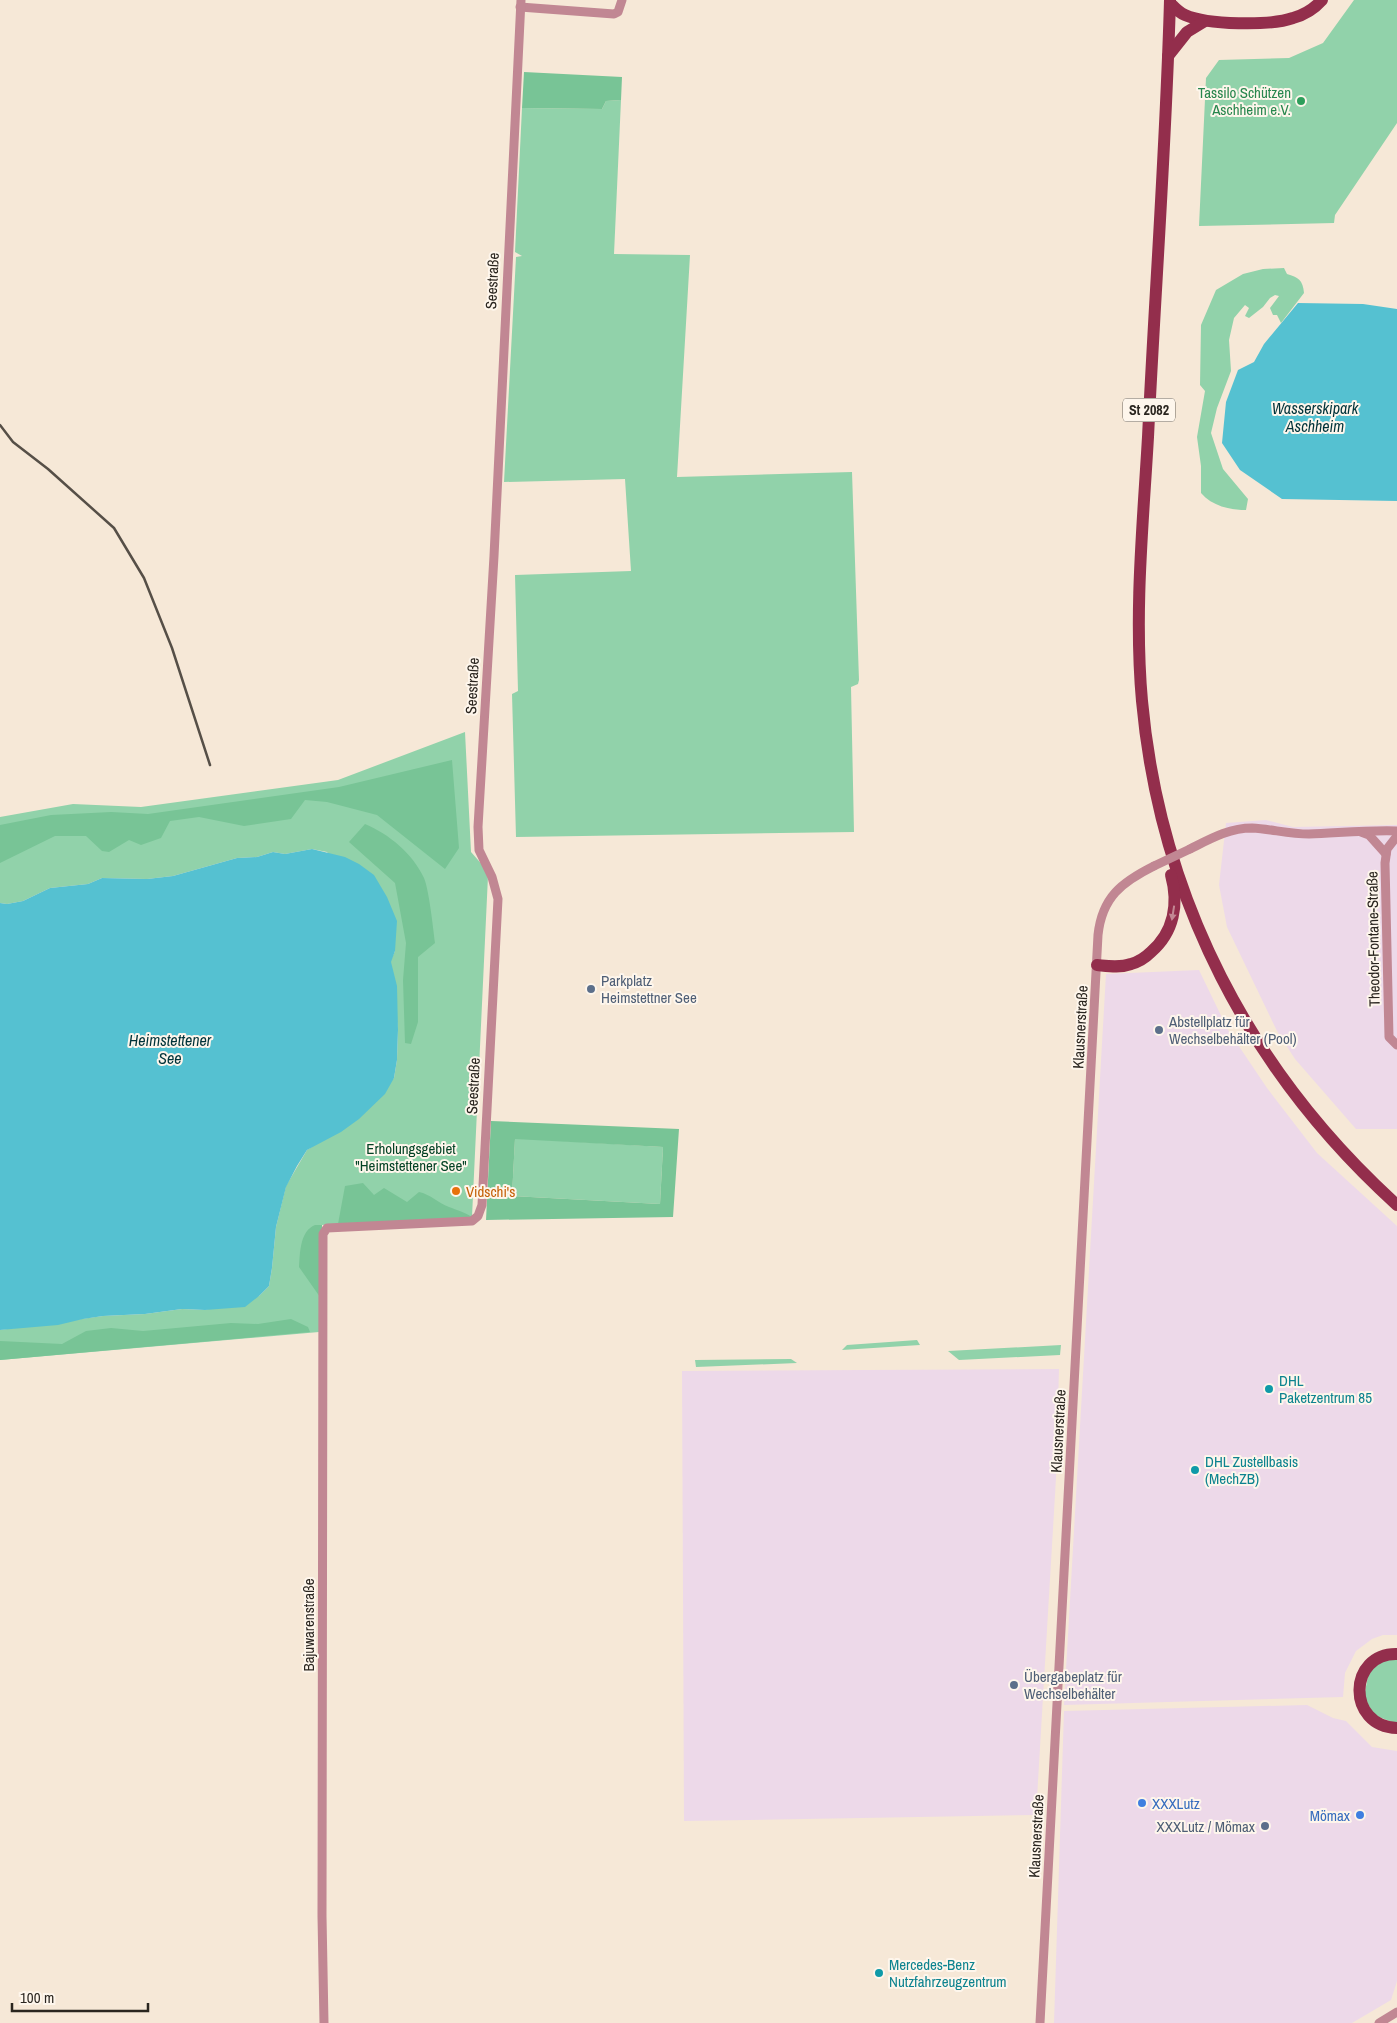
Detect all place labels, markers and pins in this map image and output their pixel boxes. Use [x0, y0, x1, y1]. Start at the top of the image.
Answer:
place label: Tassilo Schützen Aschheim e.V. [1198, 82, 1291, 120]
marker: Tassilo Schützen Aschheim e.V. [1295, 95, 1307, 107]
place label: Parkplatz Heimstettner See [601, 970, 697, 1008]
marker: Parkplatz Heimstettner See [585, 983, 597, 995]
place label: Abstellplatz für Wechselbehälter (Pool) [1168, 1011, 1297, 1049]
marker: Abstellplatz für Wechselbehälter (Pool) [1153, 1024, 1165, 1036]
place label: Vidschi's [466, 1181, 515, 1202]
marker: Vidschi's [450, 1185, 462, 1197]
place label: DHL Paketzentrum 85 [1279, 1370, 1372, 1408]
marker: DHL Paketzentrum 85 [1263, 1383, 1275, 1395]
place label: DHL Zustellbasis (MechZB) [1205, 1451, 1298, 1489]
marker: DHL Zustellbasis (MechZB) [1189, 1464, 1201, 1476]
place label: Übergabeplatz für Wechselbehälter [1024, 1666, 1122, 1704]
marker: Übergabeplatz für Wechselbehälter [1008, 1679, 1020, 1691]
place label: XXXLutz [1152, 1793, 1200, 1814]
marker: XXXLutz [1136, 1797, 1148, 1809]
place label: Mömax [1310, 1805, 1351, 1826]
marker: Mömax [1354, 1809, 1366, 1821]
place label: XXXLutz / Mömax [1157, 1816, 1256, 1837]
marker: XXXLutz / Mömax [1259, 1820, 1271, 1832]
place label: Mercedes-Benz Nutzfahrzeugzentrum [889, 1954, 1007, 1992]
marker: Mercedes-Benz Nutzfahrzeugzentrum [873, 1967, 885, 1979]

